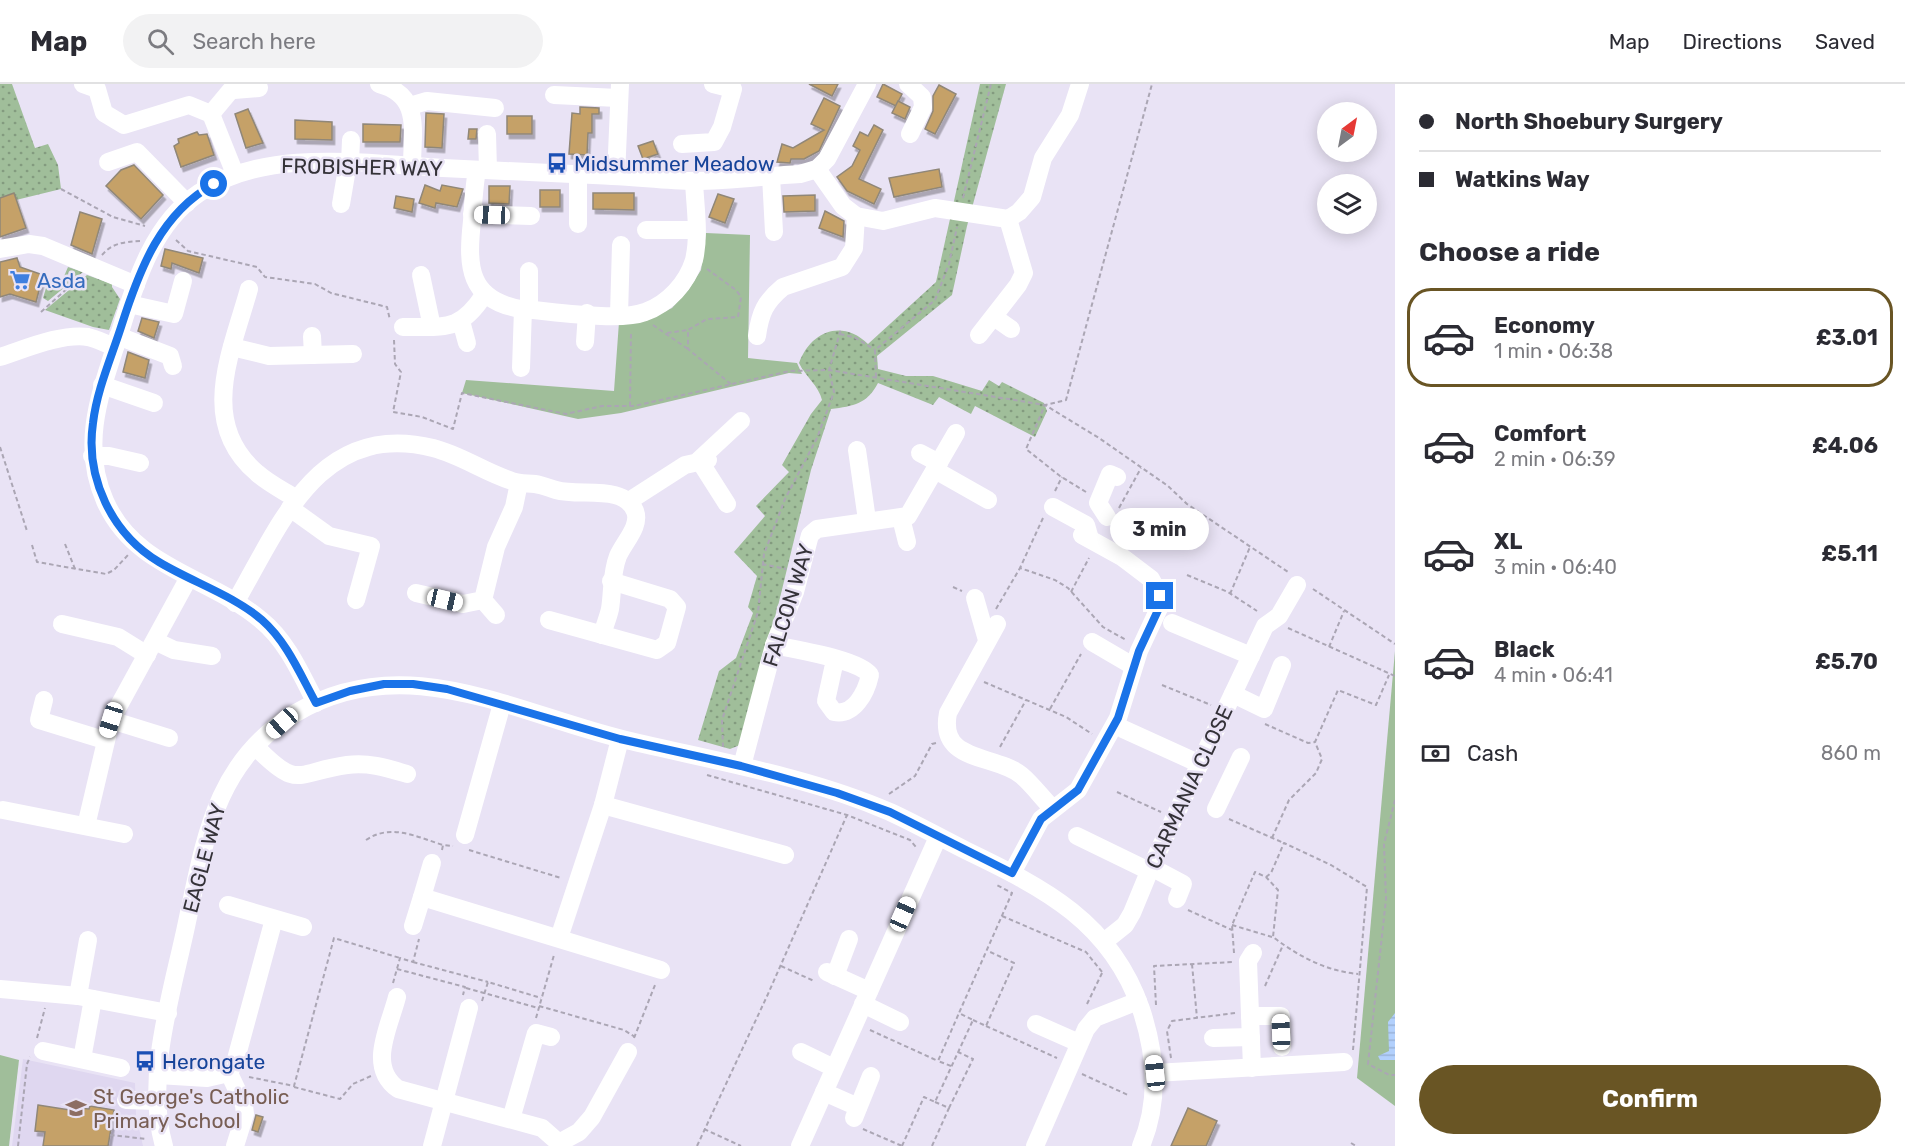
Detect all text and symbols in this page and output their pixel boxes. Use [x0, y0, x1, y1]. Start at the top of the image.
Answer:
search box [123, 14, 543, 68]
text: Map [30, 25, 87, 58]
icon: search [144, 25, 177, 58]
text: Search here [192, 28, 316, 55]
text: Map [1609, 29, 1650, 54]
text: Directions [1683, 29, 1782, 54]
text: Saved [1815, 29, 1875, 54]
north arrow [1317, 102, 1377, 162]
map controls [1317, 102, 1377, 234]
text: North Shoebury Surgery [1455, 108, 1723, 135]
bus stop icon: Midsummer Meadow [545, 151, 569, 175]
place label: Midsummer Meadow [574, 151, 775, 176]
street label: FROBISHER WAY [281, 153, 443, 181]
text: Watkins Way [1455, 166, 1590, 193]
route start [200, 170, 227, 197]
button: layers [1317, 174, 1377, 234]
car [474, 205, 510, 225]
text: Choose a ride [1419, 236, 1600, 268]
supermarket icon: Asda [8, 268, 32, 292]
place label: Asda [37, 268, 86, 293]
icon: car [1422, 311, 1476, 365]
text: Economy [1494, 312, 1595, 339]
text: £3.01 [1816, 324, 1878, 351]
text: 1 min · 06:38 [1494, 339, 1613, 363]
icon: car [1422, 419, 1476, 473]
text: Comfort [1494, 420, 1586, 447]
text: £4.06 [1812, 432, 1878, 459]
text: 2 min · 06:39 [1494, 447, 1616, 471]
callout: 3 min [1110, 509, 1210, 551]
text: 3 min [1132, 517, 1187, 541]
icon: car [1422, 527, 1476, 581]
text: XL [1494, 528, 1522, 555]
text: £5.11 [1821, 540, 1878, 567]
street label: FALCON WAY [757, 541, 819, 669]
text: 3 min · 06:40 [1494, 555, 1617, 579]
route end [1146, 582, 1173, 609]
car [425, 587, 465, 613]
icon: car [1422, 635, 1476, 689]
text: Black [1494, 636, 1555, 663]
text: £5.70 [1815, 648, 1878, 675]
text: 4 min · 06:41 [1494, 663, 1613, 687]
car [97, 700, 125, 740]
street label: CARMANIA CLOSE [1140, 702, 1238, 872]
car [263, 704, 301, 742]
icon: cash [1419, 737, 1452, 770]
text: Cash [1467, 740, 1518, 767]
text: 860 m [1821, 741, 1881, 765]
street label: EAGLE WAY [177, 800, 231, 916]
car [887, 894, 919, 934]
car [1271, 1014, 1291, 1050]
bus stop icon: Herongate [133, 1049, 157, 1073]
place label: Herongate [162, 1049, 265, 1074]
car [1144, 1054, 1166, 1092]
button: Confirm [1419, 1065, 1881, 1134]
place label: St George's Catholic Primary School [93, 1084, 289, 1133]
school or university icon: St George's Catholic Primary School [64, 1096, 88, 1120]

